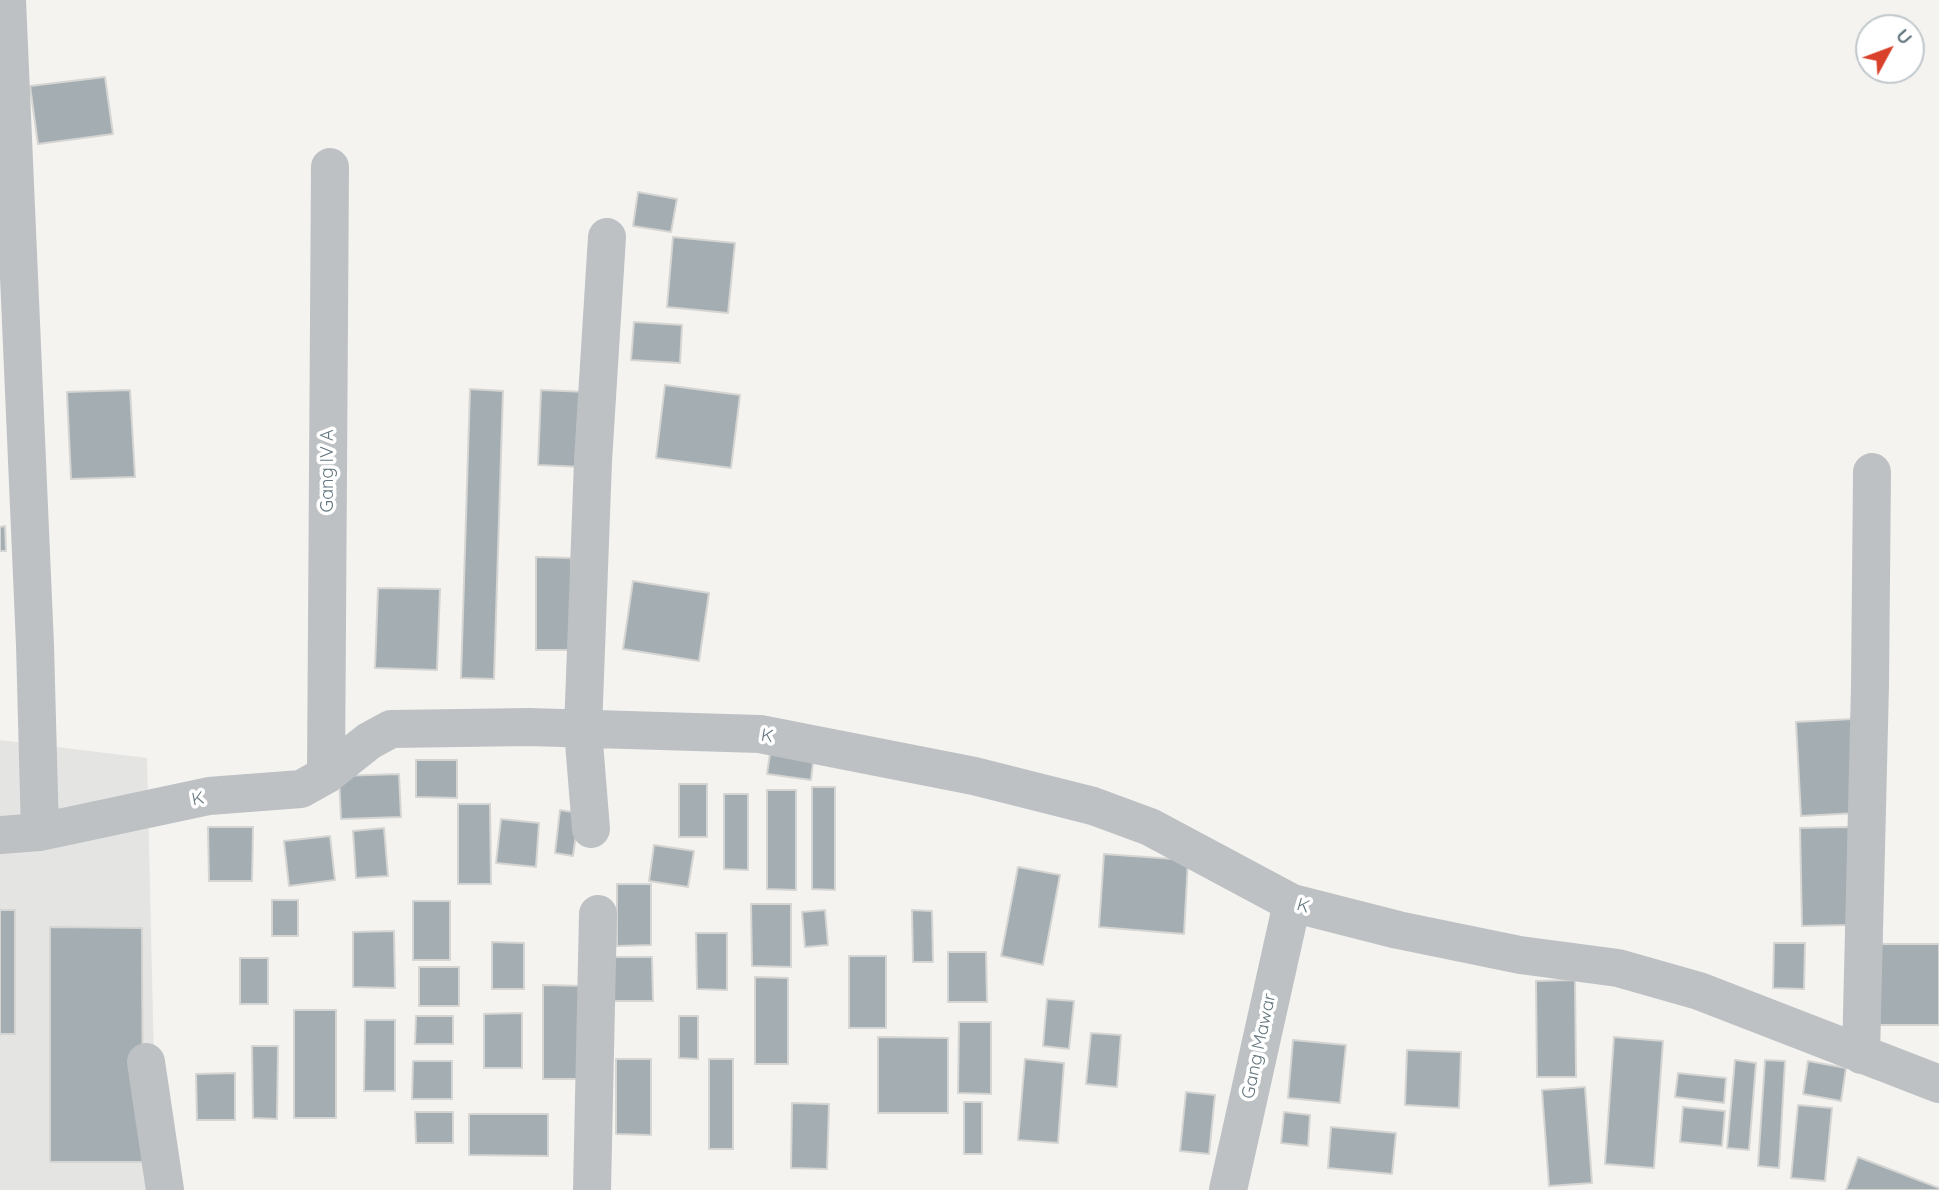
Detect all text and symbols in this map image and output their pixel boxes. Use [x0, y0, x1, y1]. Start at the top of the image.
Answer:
north arrow [1855, 14, 1925, 84]
text: U [1891, 24, 1918, 49]
street label: Gang IV A [317, 429, 339, 513]
street label: K [759, 724, 775, 748]
street label: K [190, 787, 206, 811]
street label: K [1294, 894, 1312, 918]
street label: Gang Mawar [1237, 991, 1281, 1101]

